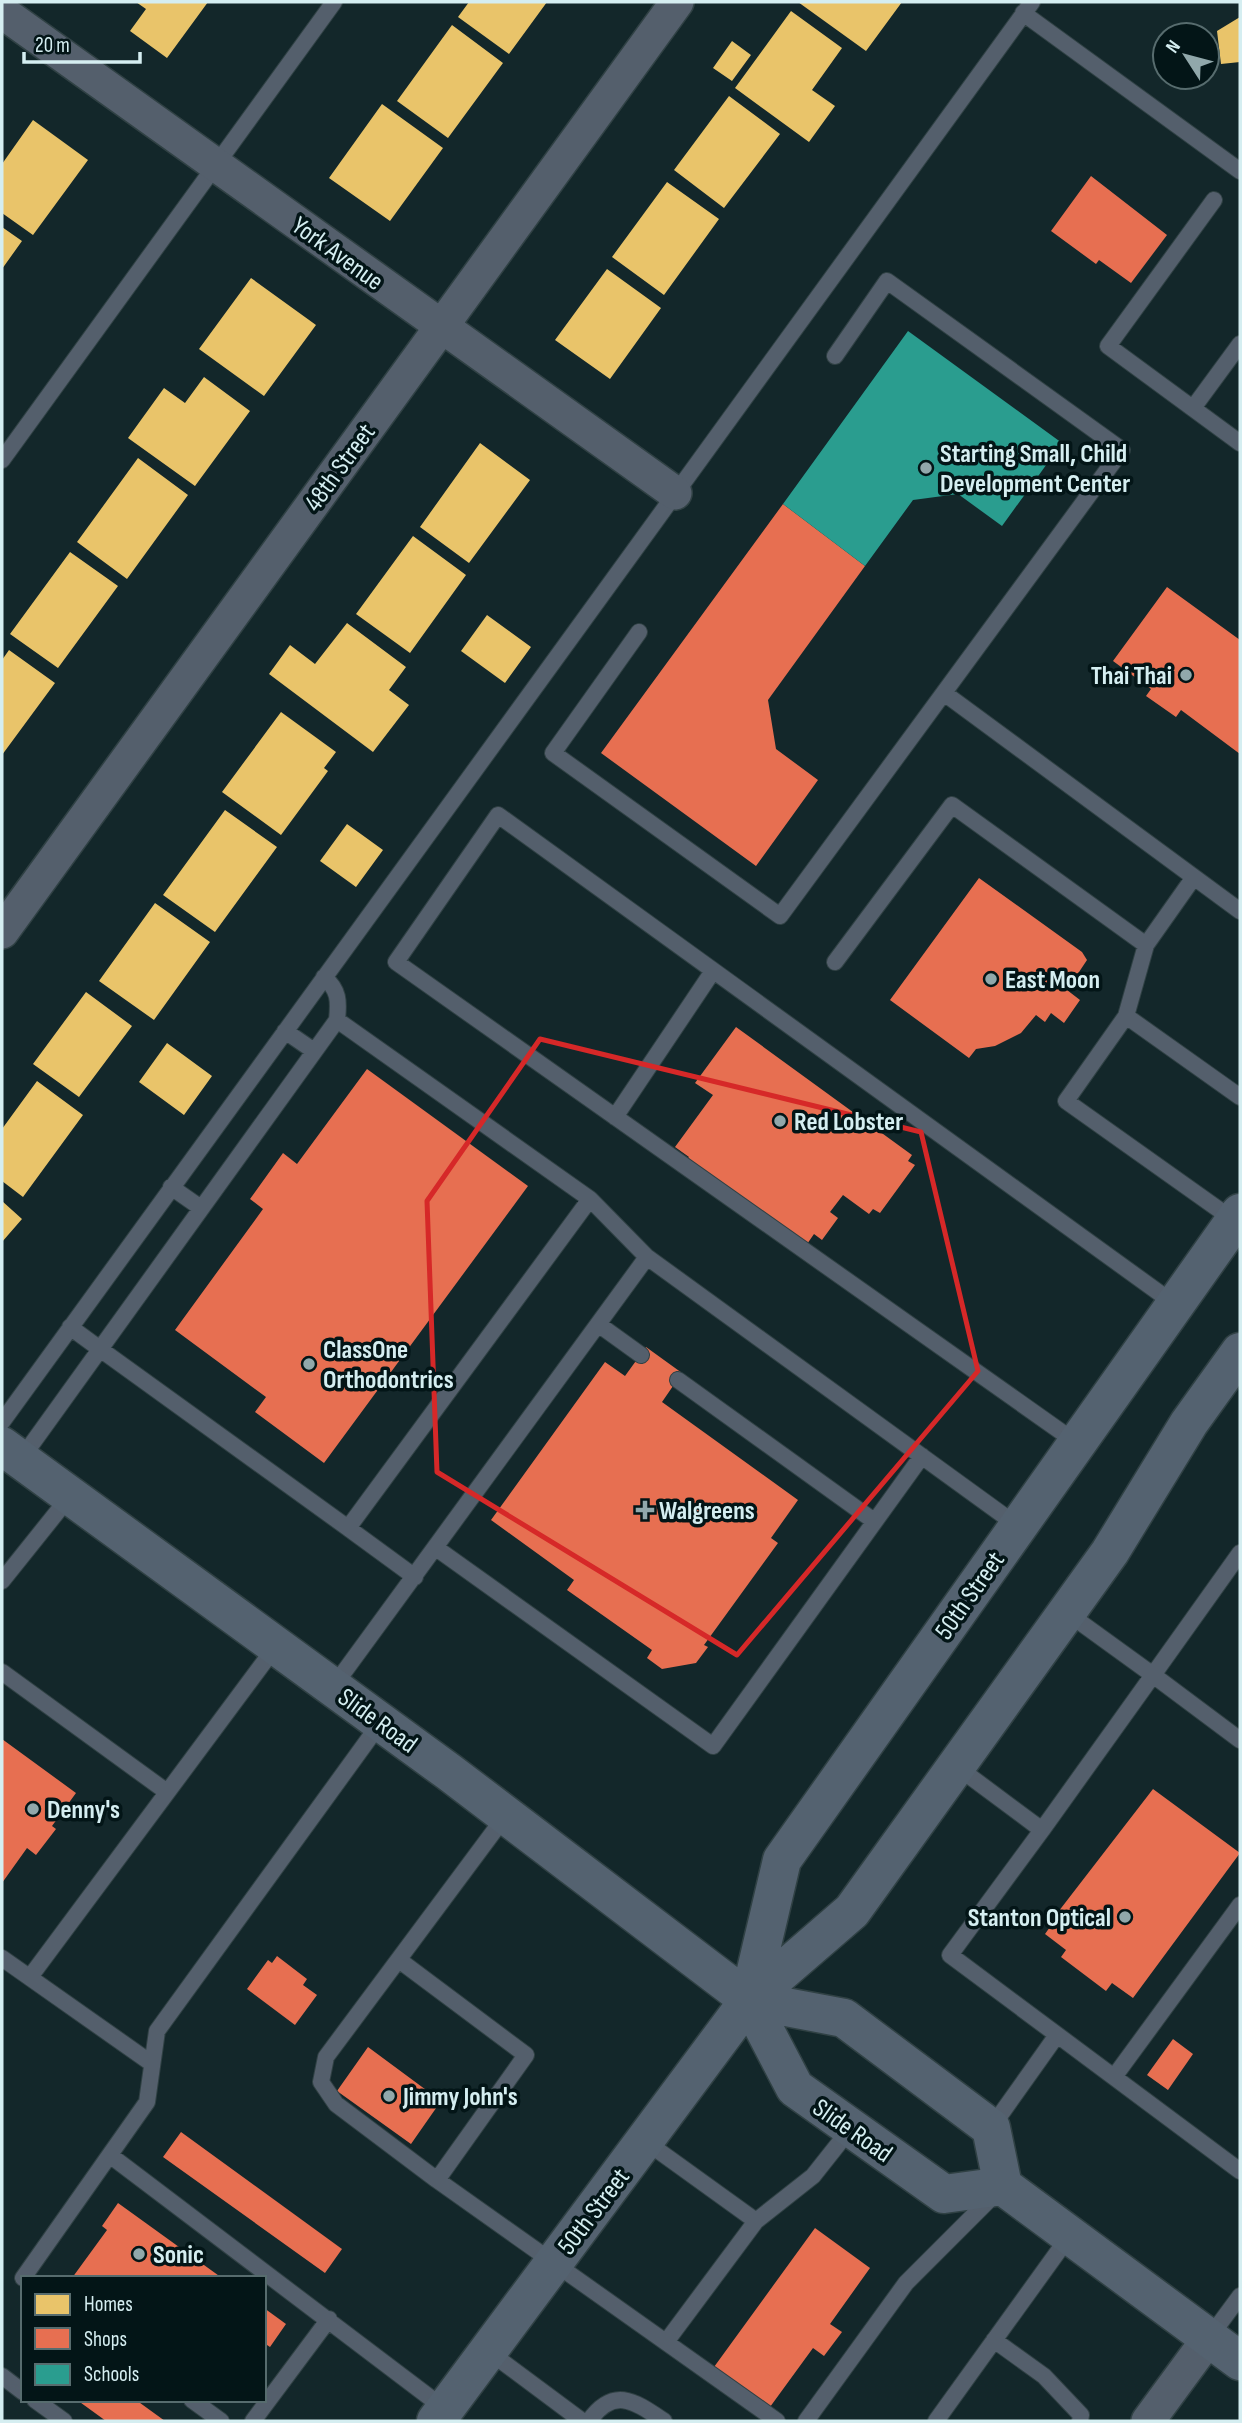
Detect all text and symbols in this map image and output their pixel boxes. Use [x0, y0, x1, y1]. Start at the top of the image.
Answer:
scale bar [24, 21, 140, 65]
north arrow [1151, 21, 1221, 91]
text: 20 m [35, 33, 70, 58]
text: N [1161, 36, 1186, 58]
street label: York Avenue [285, 211, 389, 298]
street label: 48th Street [298, 418, 382, 518]
place label: Starting Small, Child Development Center [940, 439, 1130, 500]
marker: Starting Small, Child Development Center [918, 460, 934, 476]
place label: Thai Thai [1091, 661, 1172, 692]
marker: Thai Thai [1178, 667, 1194, 683]
place label: East Moon [1005, 965, 1100, 996]
marker: East Moon [983, 971, 999, 987]
place label: Red Lobster [794, 1107, 903, 1138]
marker: Red Lobster [772, 1113, 788, 1129]
place label: ClassOne Orthodontrics [323, 1335, 454, 1396]
marker: ClassOne Orthodontrics [301, 1356, 317, 1372]
place label: Walgreens [659, 1496, 755, 1527]
marker: Walgreens [637, 1502, 653, 1518]
street label: 50th Street [929, 1546, 1012, 1646]
street label: Slide Road [332, 1682, 423, 1760]
place label: Denny's [47, 1795, 120, 1826]
marker: Denny's [25, 1801, 41, 1817]
place label: Stanton Optical [968, 1903, 1111, 1934]
marker: Stanton Optical [1117, 1909, 1133, 1925]
place label: Jimmy John's [402, 2082, 518, 2113]
marker: Jimmy John's [381, 2088, 397, 2104]
street label: Slide Road [806, 2093, 898, 2170]
street label: 50th Street [552, 2163, 637, 2261]
place label: Sonic [153, 2240, 204, 2271]
marker: Sonic [131, 2246, 147, 2262]
legend [21, 2276, 266, 2402]
text: Homes [84, 2292, 133, 2317]
text: Shops [84, 2327, 127, 2352]
text: Schools [84, 2362, 139, 2387]

